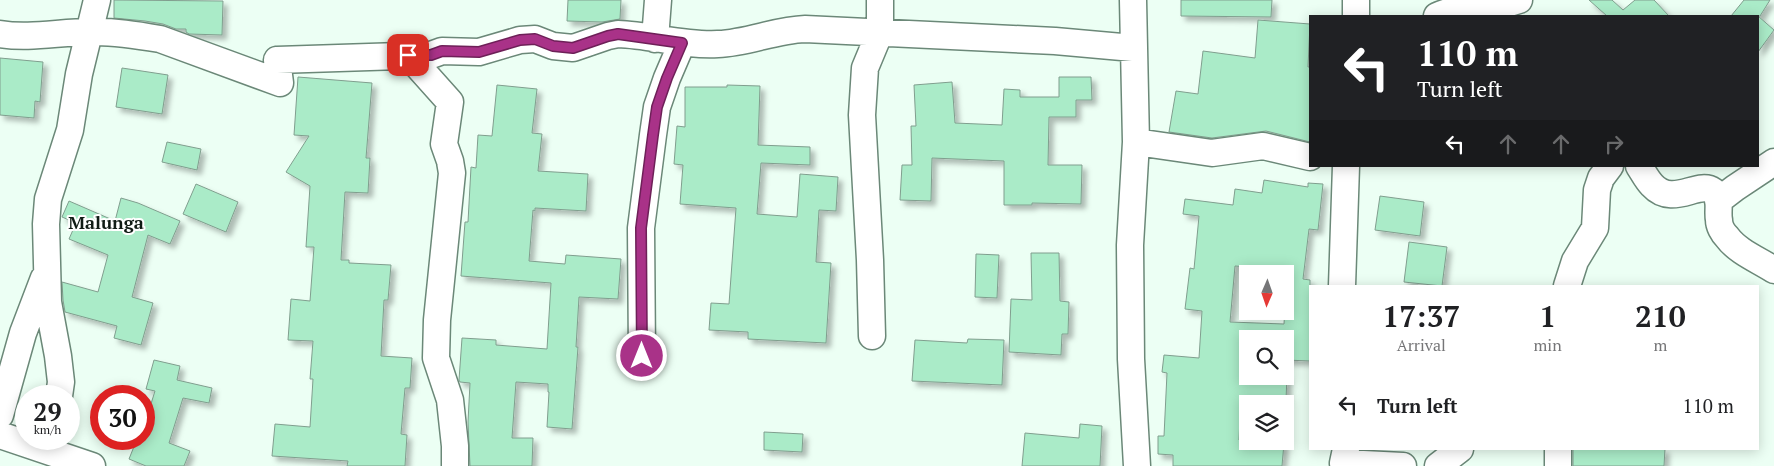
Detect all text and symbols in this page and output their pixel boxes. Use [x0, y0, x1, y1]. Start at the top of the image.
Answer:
text: 110 m [1417, 30, 1518, 76]
pin [387, 34, 429, 76]
icon: left [1334, 35, 1399, 100]
icon: arrive [394, 41, 422, 69]
text: Turn left [1417, 74, 1503, 103]
icon: left [1441, 130, 1469, 158]
icon: ahead [1494, 130, 1522, 158]
icon: ahead [1547, 130, 1575, 158]
icon: right [1600, 130, 1628, 158]
district label: Malunga [68, 210, 144, 234]
north arrow [1239, 265, 1294, 320]
map controls [1239, 265, 1294, 450]
text: 17:37 [1382, 296, 1460, 336]
text: 1 [1539, 296, 1556, 336]
text: 210 [1635, 296, 1686, 336]
position arrow [615, 329, 667, 381]
button: search [1239, 330, 1294, 385]
text: Arrival [1397, 334, 1446, 356]
text: min [1534, 334, 1562, 356]
text: m [1653, 334, 1667, 356]
speed limit sign: 30 [90, 385, 155, 450]
icon: left [1334, 391, 1362, 419]
text: Turn left [1377, 393, 1458, 418]
text: 110 m [1683, 393, 1734, 418]
text: 29 [33, 395, 62, 428]
button: layers [1239, 395, 1294, 450]
text: km/h [34, 422, 61, 437]

